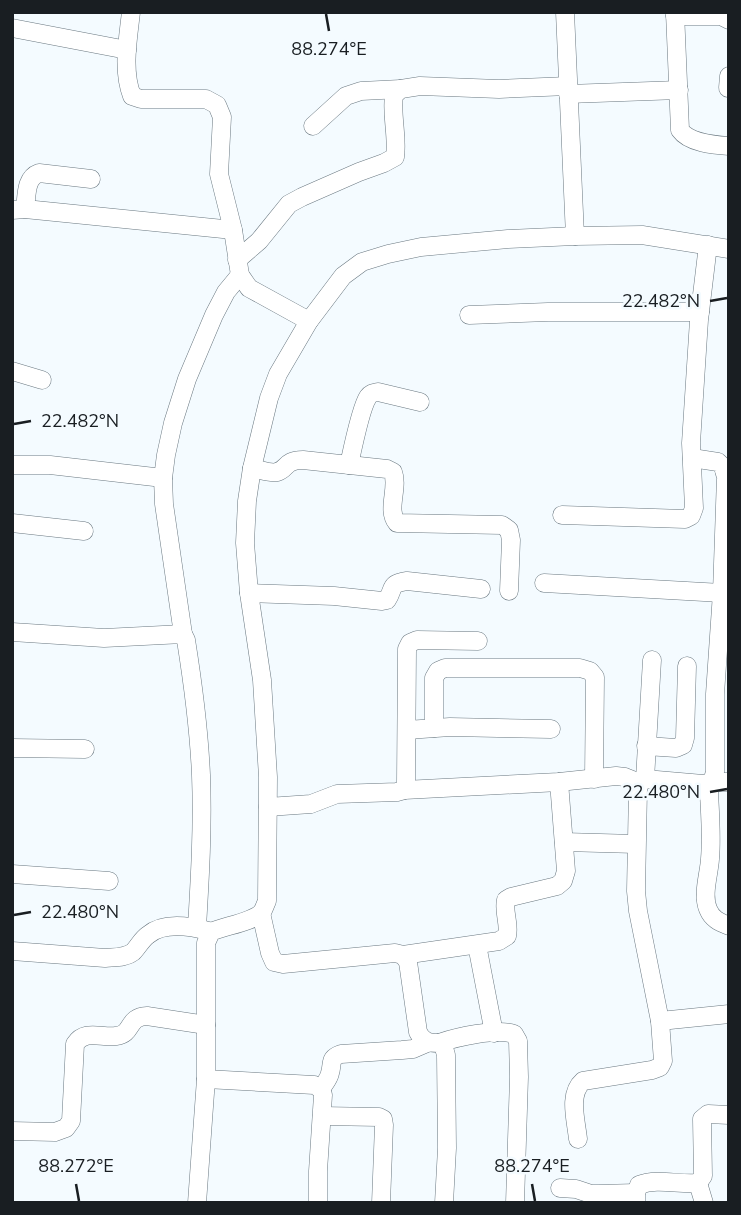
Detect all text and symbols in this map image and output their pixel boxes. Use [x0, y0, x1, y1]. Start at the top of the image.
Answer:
text: 88.274°E [291, 37, 367, 61]
text: 22.482°N [622, 289, 700, 313]
text: 22.482°N [41, 409, 119, 433]
text: 22.480°N [622, 780, 700, 804]
text: 22.480°N [41, 900, 119, 924]
text: 88.272°E [38, 1154, 114, 1178]
text: 88.274°E [494, 1154, 570, 1178]

